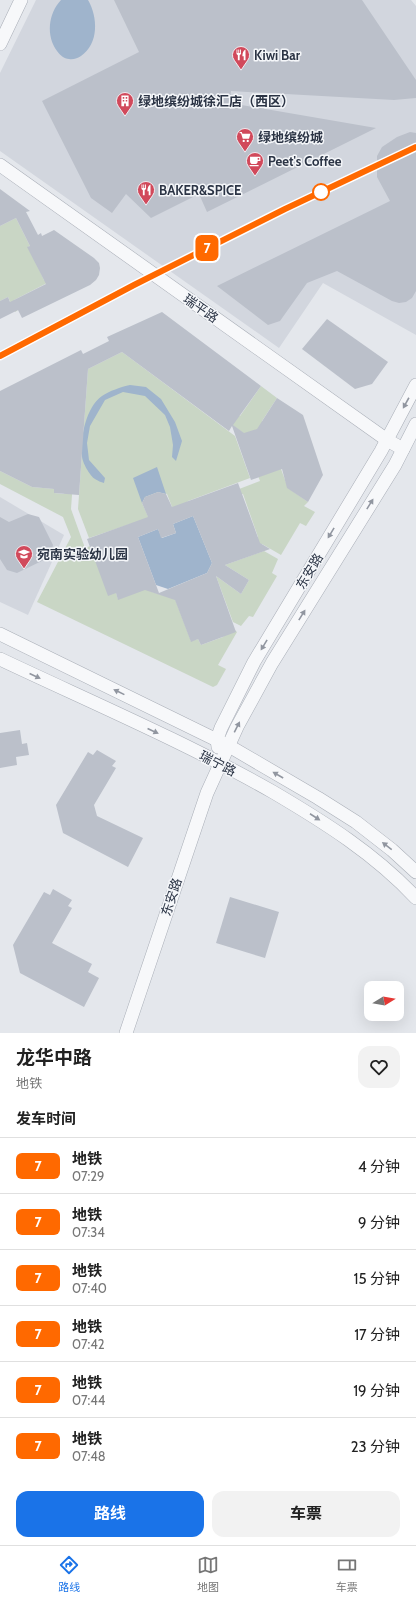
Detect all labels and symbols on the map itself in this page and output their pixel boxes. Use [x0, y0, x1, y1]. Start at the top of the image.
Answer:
restaurant icon: Kiwi Bar [231, 45, 251, 70]
place label: Kiwi Bar [254, 47, 301, 63]
building icon: 绿地缤纷城徐汇店（西区） [115, 91, 135, 116]
place label: 绿地缤纷城徐汇店（西区） [138, 93, 294, 109]
supermarket icon: 绿地缤纷城 [235, 127, 255, 152]
place label: 绿地缤纷城 [258, 129, 323, 145]
cafe icon: Peet's Coffee [245, 151, 265, 176]
place label: Peet's Coffee [268, 153, 342, 169]
restaurant icon: BAKER&SPICE [136, 180, 156, 205]
place label: BAKER&SPICE [159, 182, 241, 198]
unlabelled marker [312, 183, 330, 201]
line badge: 7 [194, 235, 220, 261]
street label: 瑞平路 [180, 290, 222, 326]
one-way arrow [402, 397, 409, 409]
one-way arrow [367, 498, 374, 510]
one-way arrow [328, 527, 335, 539]
school or university icon: 宛南实验幼儿园 [14, 544, 34, 569]
place label: 宛南实验幼儿园 [37, 546, 128, 562]
street label: 东安路 [292, 550, 326, 592]
one-way arrow [298, 609, 305, 621]
one-way arrow [261, 639, 268, 651]
one-way arrow [30, 673, 41, 679]
one-way arrow [113, 689, 125, 695]
one-way arrow [234, 722, 240, 733]
one-way arrow [147, 728, 159, 734]
street label: 瑞宁路 [197, 747, 239, 779]
one-way arrow [272, 772, 284, 779]
one-way arrow [310, 813, 320, 821]
one-way arrow [381, 842, 392, 851]
street label: 东安路 [157, 876, 185, 918]
north arrow [364, 981, 404, 1021]

